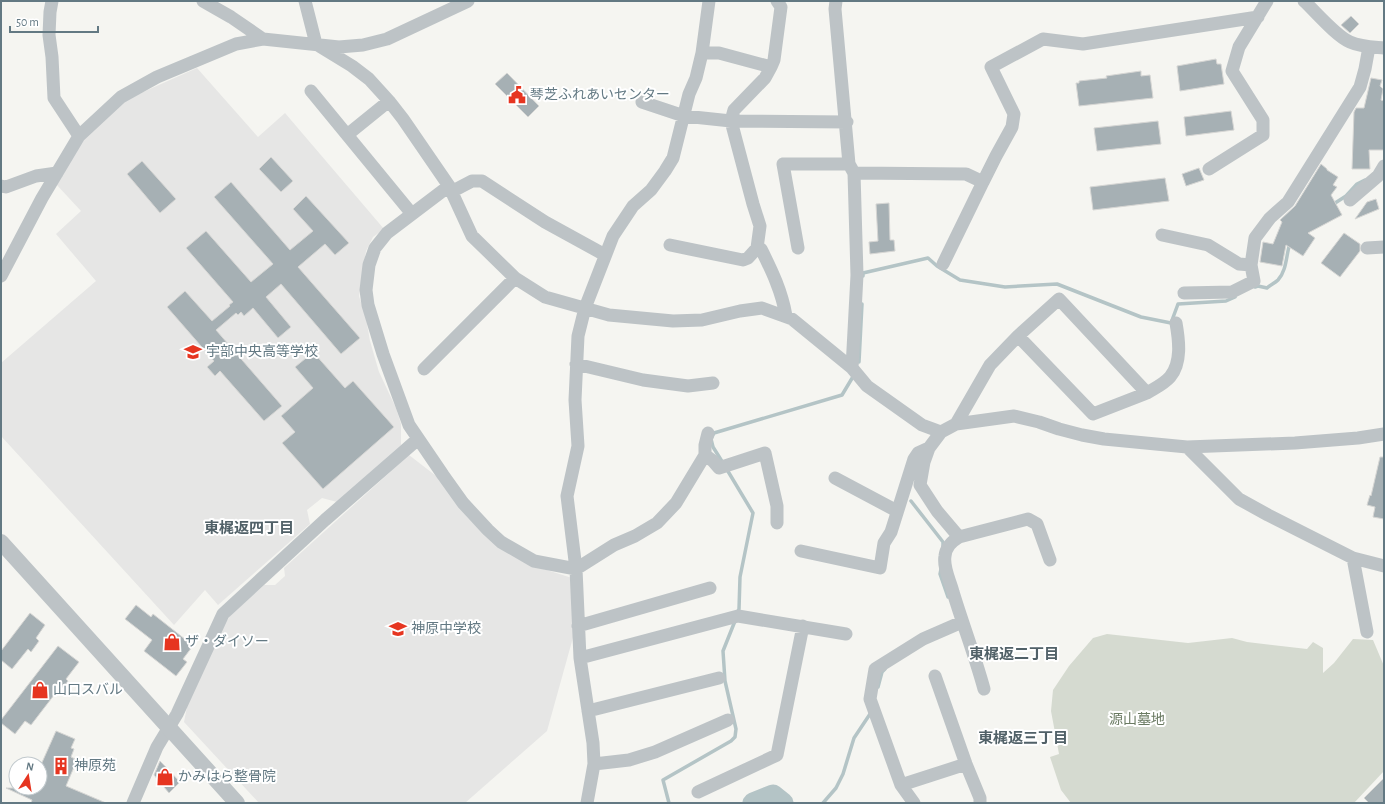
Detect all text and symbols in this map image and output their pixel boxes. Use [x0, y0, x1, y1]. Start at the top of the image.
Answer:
scale bar [10, 8, 98, 34]
text: 50 m [16, 16, 39, 28]
public building icon: 琴芝ふれあいセンター [507, 85, 527, 105]
place label: 琴芝ふれあいセンター [530, 87, 670, 102]
school or university icon: 宇部中央高等学校 [183, 342, 203, 362]
place label: 宇部中央高等学校 [206, 343, 318, 359]
district label: 東梶返四丁目 [204, 520, 294, 536]
school or university icon: 神原中学校 [388, 619, 408, 639]
place label: 神原中学校 [411, 621, 481, 636]
shop icon: ザ・ダイソー [162, 632, 182, 652]
place label: ザ・ダイソー [185, 634, 269, 649]
district label: 東梶返二丁目 [969, 646, 1059, 662]
shop icon: 山口スバル [30, 680, 50, 700]
place label: 山口スバル [53, 682, 123, 697]
park label: 源山墓地 [1109, 712, 1165, 727]
district label: 東梶返三丁目 [978, 730, 1068, 746]
north arrow [8, 756, 48, 796]
building icon: 神原苑 [51, 756, 71, 776]
place label: 神原苑 [74, 758, 116, 773]
text: N [25, 761, 35, 773]
shop icon: かみはら整骨院 [155, 767, 175, 787]
place label: かみはら整骨院 [178, 769, 276, 784]

